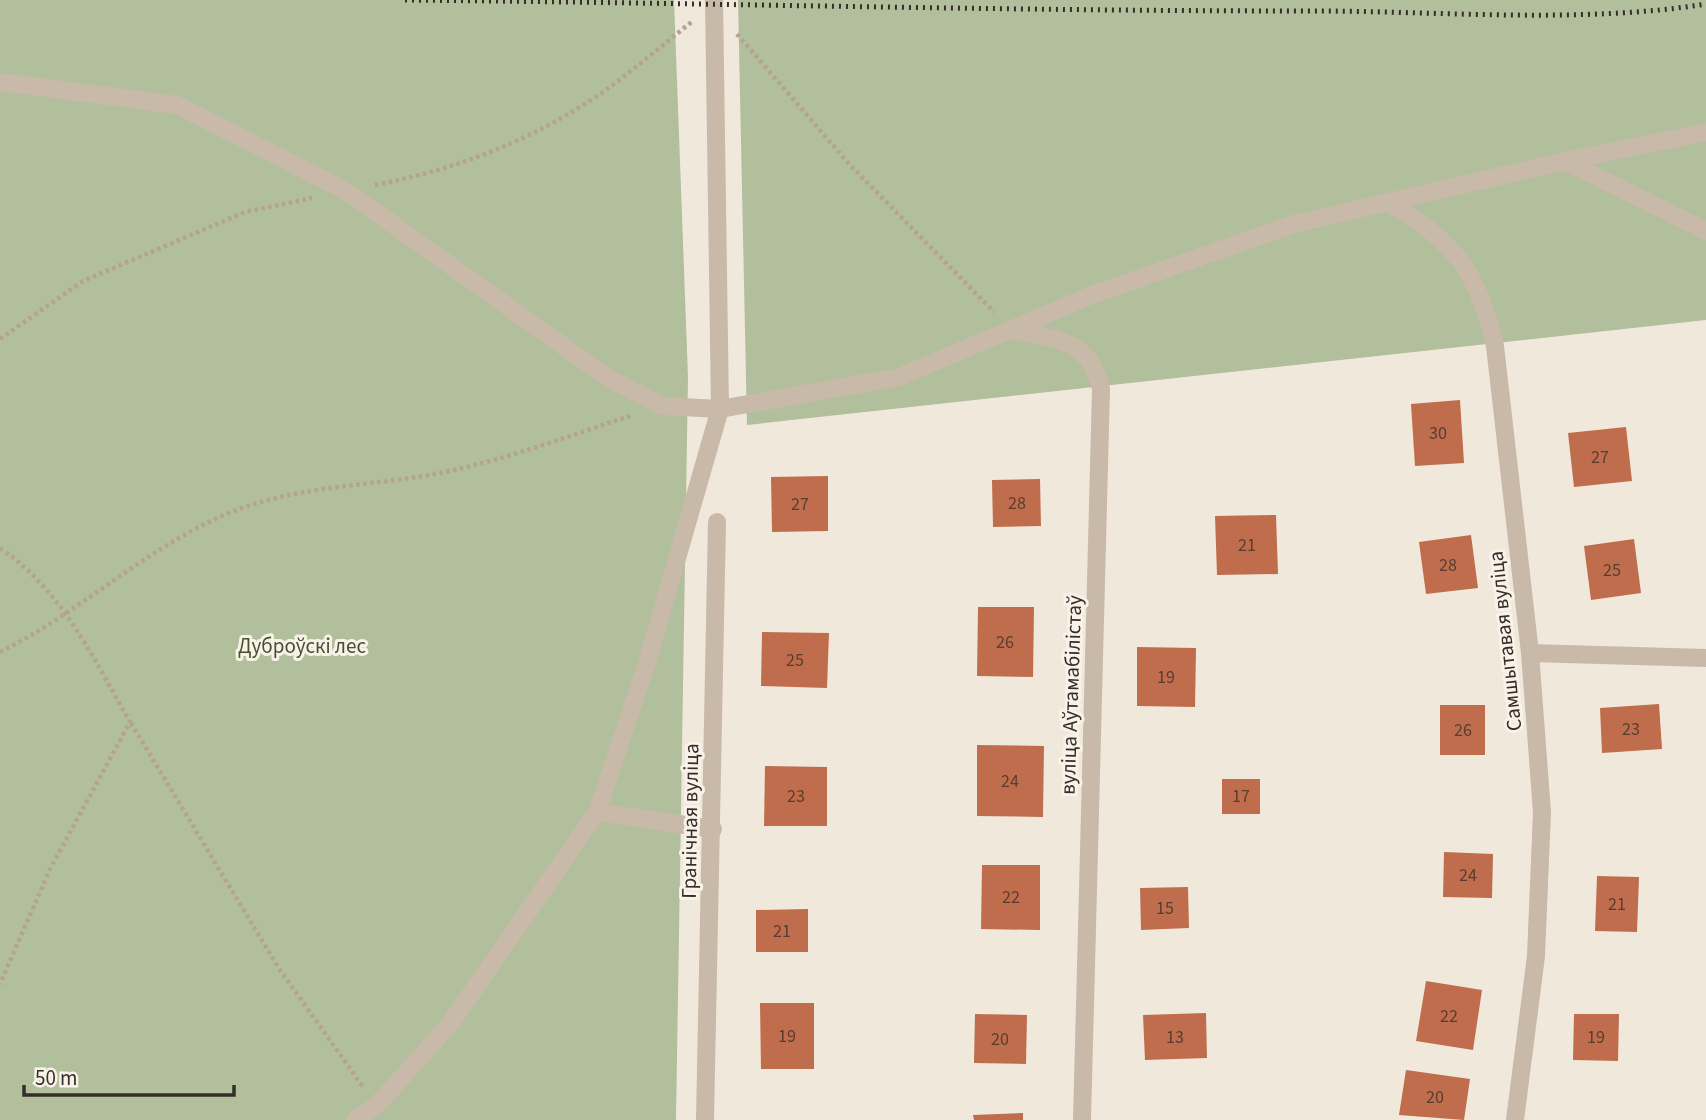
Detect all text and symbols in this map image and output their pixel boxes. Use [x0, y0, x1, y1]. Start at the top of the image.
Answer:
house number: 30 [1429, 421, 1447, 446]
house number: 27 [1591, 445, 1609, 470]
house number: 28 [1008, 491, 1026, 516]
house number: 27 [791, 492, 809, 517]
house number: 21 [1238, 533, 1256, 558]
street label: Самшытавая вуліца [1481, 550, 1529, 732]
house number: 28 [1439, 553, 1457, 578]
house number: 25 [1603, 558, 1621, 583]
street label: вуліца Аўтамабілістаў [1053, 594, 1089, 795]
house number: 26 [996, 630, 1014, 655]
park label: Дуброўскі лес [238, 631, 366, 661]
house number: 25 [786, 648, 804, 673]
house number: 19 [1157, 665, 1175, 690]
house number: 23 [1622, 717, 1640, 742]
house number: 26 [1454, 718, 1472, 743]
street label: Гранічная вуліца [674, 743, 706, 899]
house number: 24 [1001, 769, 1019, 794]
house number: 23 [787, 784, 805, 809]
house number: 17 [1232, 784, 1250, 809]
house number: 24 [1459, 863, 1477, 888]
house number: 22 [1002, 885, 1020, 910]
house number: 21 [1608, 892, 1626, 917]
house number: 15 [1156, 896, 1174, 921]
house number: 21 [773, 919, 791, 944]
house number: 22 [1440, 1004, 1458, 1029]
house number: 19 [778, 1024, 796, 1049]
house number: 13 [1166, 1025, 1184, 1050]
house number: 19 [1587, 1025, 1605, 1050]
house number: 20 [991, 1027, 1009, 1052]
scale bar [24, 1054, 234, 1098]
text: 50 m [35, 1063, 77, 1093]
house number: 20 [1426, 1085, 1444, 1110]

